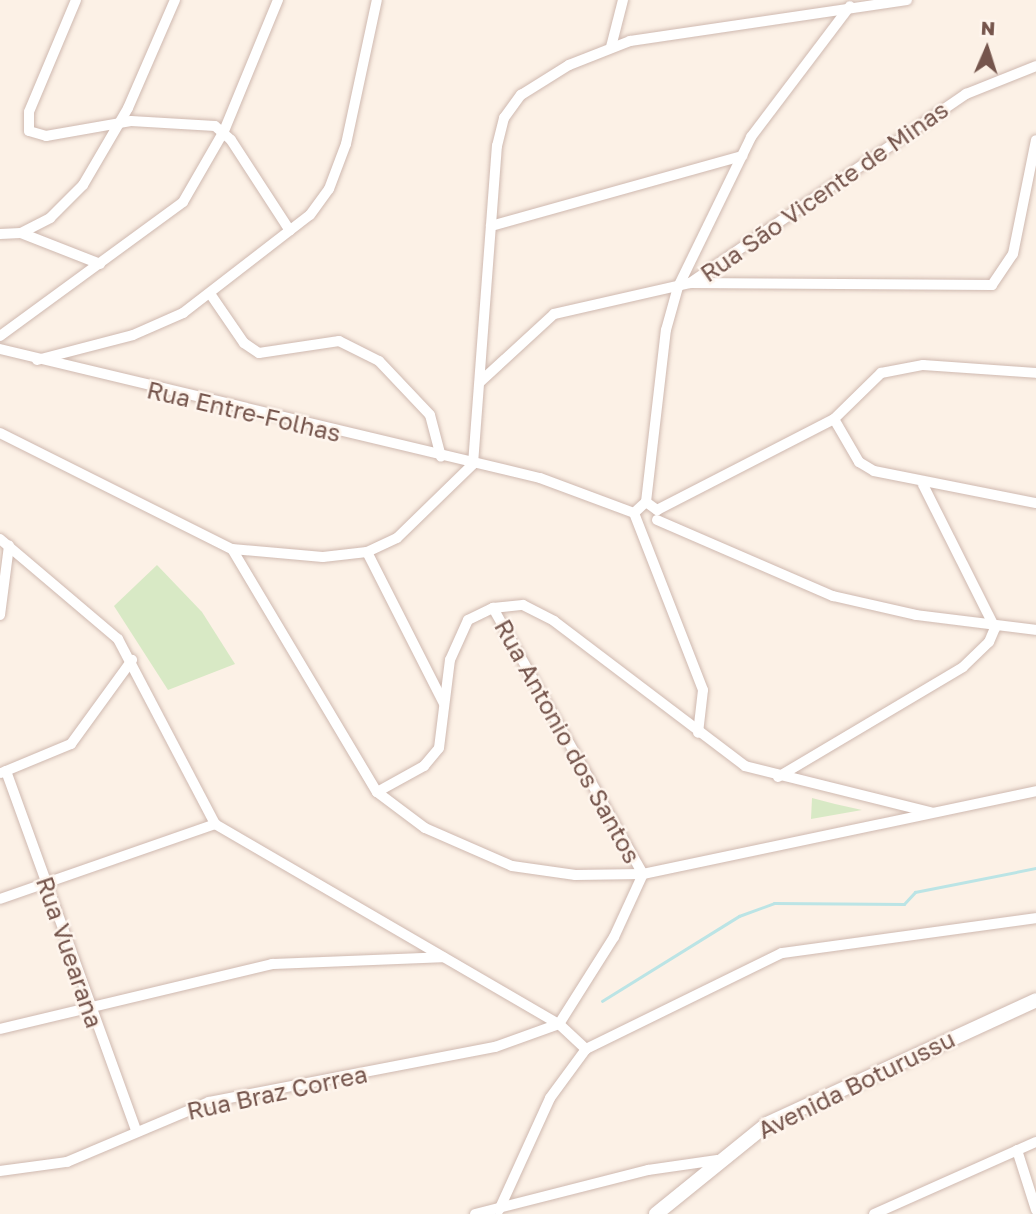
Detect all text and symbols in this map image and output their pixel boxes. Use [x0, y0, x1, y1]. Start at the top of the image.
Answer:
north arrow [952, 14, 1022, 84]
text: N [980, 16, 996, 39]
street label: Rua São Vicente de Minas [695, 94, 953, 288]
street label: Rua Entre-Folhas [144, 375, 344, 447]
street label: Rua Antonio dos Santos [489, 614, 647, 868]
street label: Rua Vuearana [31, 873, 109, 1031]
street label: Avenida Boturussu [753, 1024, 959, 1144]
street label: Rua Braz Correa [184, 1059, 370, 1125]

